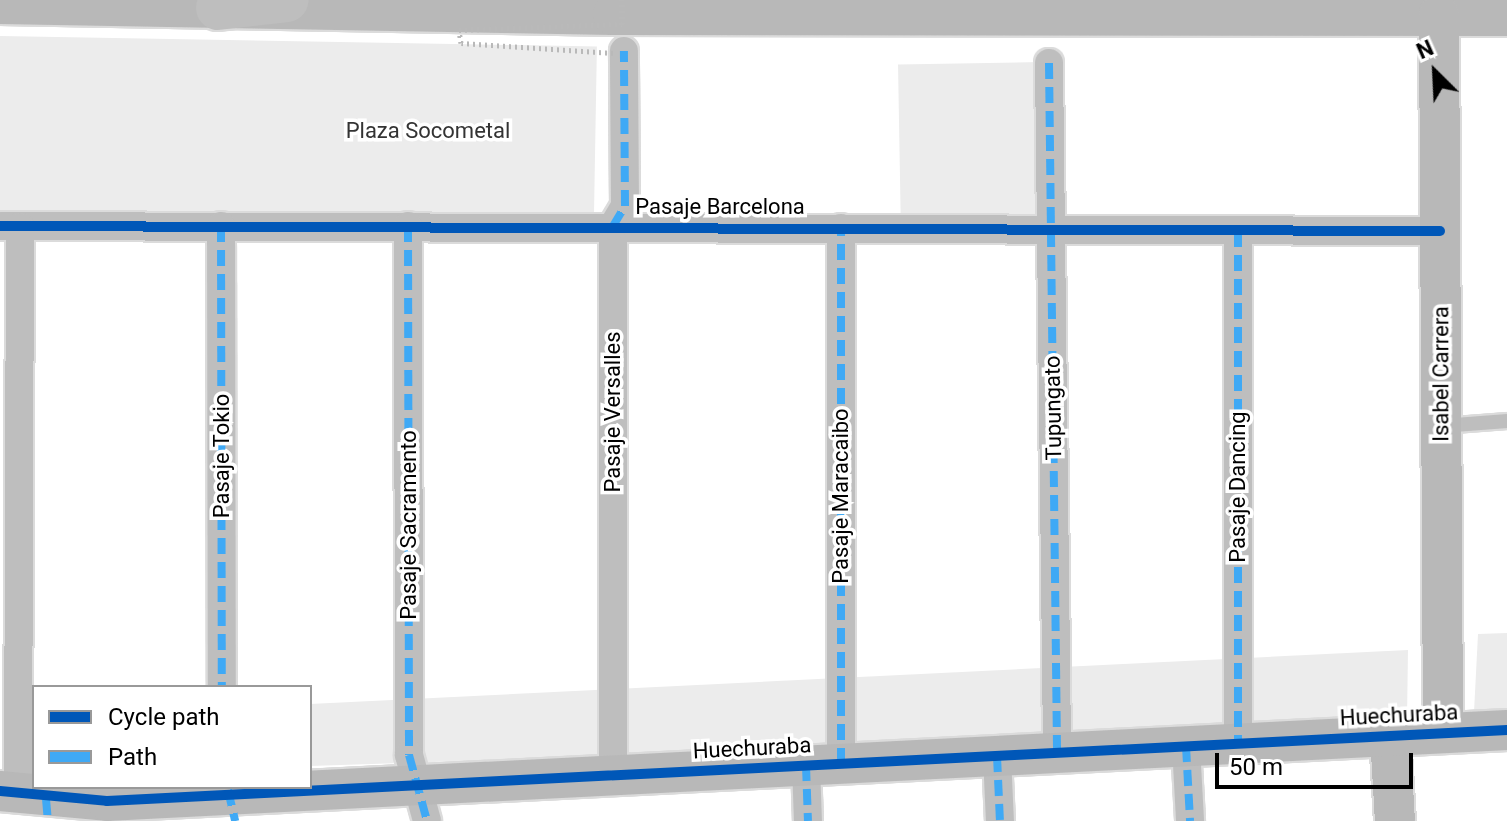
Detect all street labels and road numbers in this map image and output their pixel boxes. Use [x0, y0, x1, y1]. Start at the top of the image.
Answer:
street label: Pasaje Barcelona [635, 194, 805, 220]
street label: Isabel Carrera [1428, 306, 1454, 442]
street label: Pasaje Versalles [600, 331, 626, 493]
street label: Tupungato [1039, 355, 1067, 461]
street label: Pasaje Tokio [209, 393, 235, 519]
street label: Pasaje Maracaibo [828, 408, 854, 584]
street label: Pasaje Dancing [1225, 411, 1251, 563]
street label: Pasaje Sacramento [396, 430, 422, 620]
street label: Huechuraba [1339, 699, 1459, 731]
street label: Huechuraba [692, 732, 812, 764]

